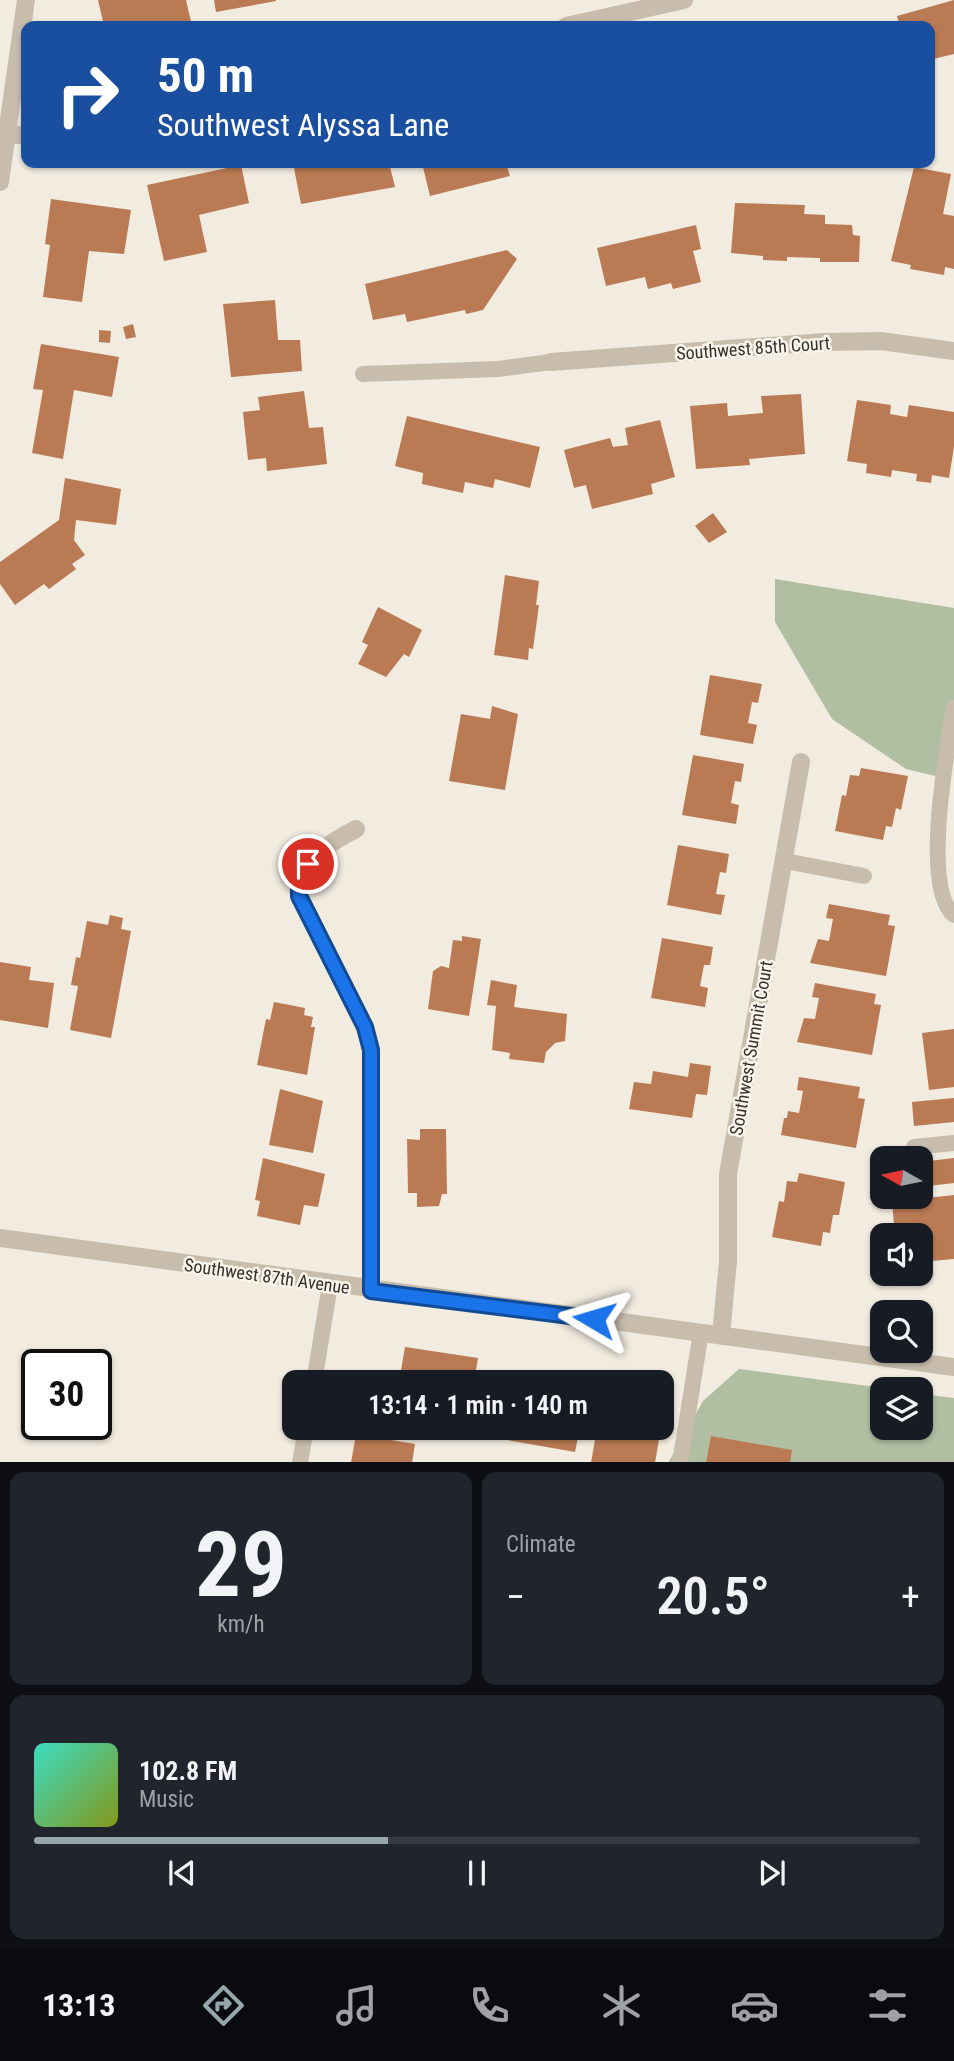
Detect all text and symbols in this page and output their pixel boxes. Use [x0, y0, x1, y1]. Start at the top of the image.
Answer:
text: 50 m [157, 47, 254, 104]
icon: right [42, 49, 133, 140]
text: Southwest Alyssa Lane [157, 106, 449, 144]
street label: Southwest 85th Court [675, 332, 831, 364]
pin [278, 834, 338, 894]
icon: arrive [289, 845, 327, 883]
street label: Southwest Summit Court [725, 959, 777, 1137]
north arrow [870, 1146, 933, 1209]
map controls [870, 1146, 933, 1440]
button: sound [870, 1223, 933, 1286]
street label: Southwest 87th Avenue [183, 1254, 351, 1298]
position arrow [557, 1282, 631, 1356]
button: search [870, 1300, 933, 1363]
speed limit sign: 30 [21, 1349, 112, 1440]
button: layers [870, 1377, 933, 1440]
text: 13:14 · 1 min · 140 m [368, 1390, 588, 1420]
text: 29 [195, 1512, 287, 1618]
text: Climate [506, 1531, 576, 1558]
text: 20.5° [656, 1566, 770, 1627]
text: − [506, 1575, 525, 1619]
text: + [901, 1575, 920, 1619]
text: km/h [217, 1611, 265, 1638]
text: 102.8 FM [139, 1756, 237, 1786]
text: Music [139, 1786, 194, 1813]
icon: previous [163, 1854, 201, 1892]
icon: pause [458, 1854, 496, 1892]
icon: next [753, 1854, 791, 1892]
icon: directions [199, 1981, 248, 2030]
icon: music [332, 1981, 381, 2030]
icon: phone [465, 1981, 514, 2030]
icon: climate [597, 1981, 646, 2030]
icon: car [730, 1981, 779, 2030]
icon: filters [863, 1981, 912, 2030]
text: 13:13 [42, 1986, 115, 2024]

